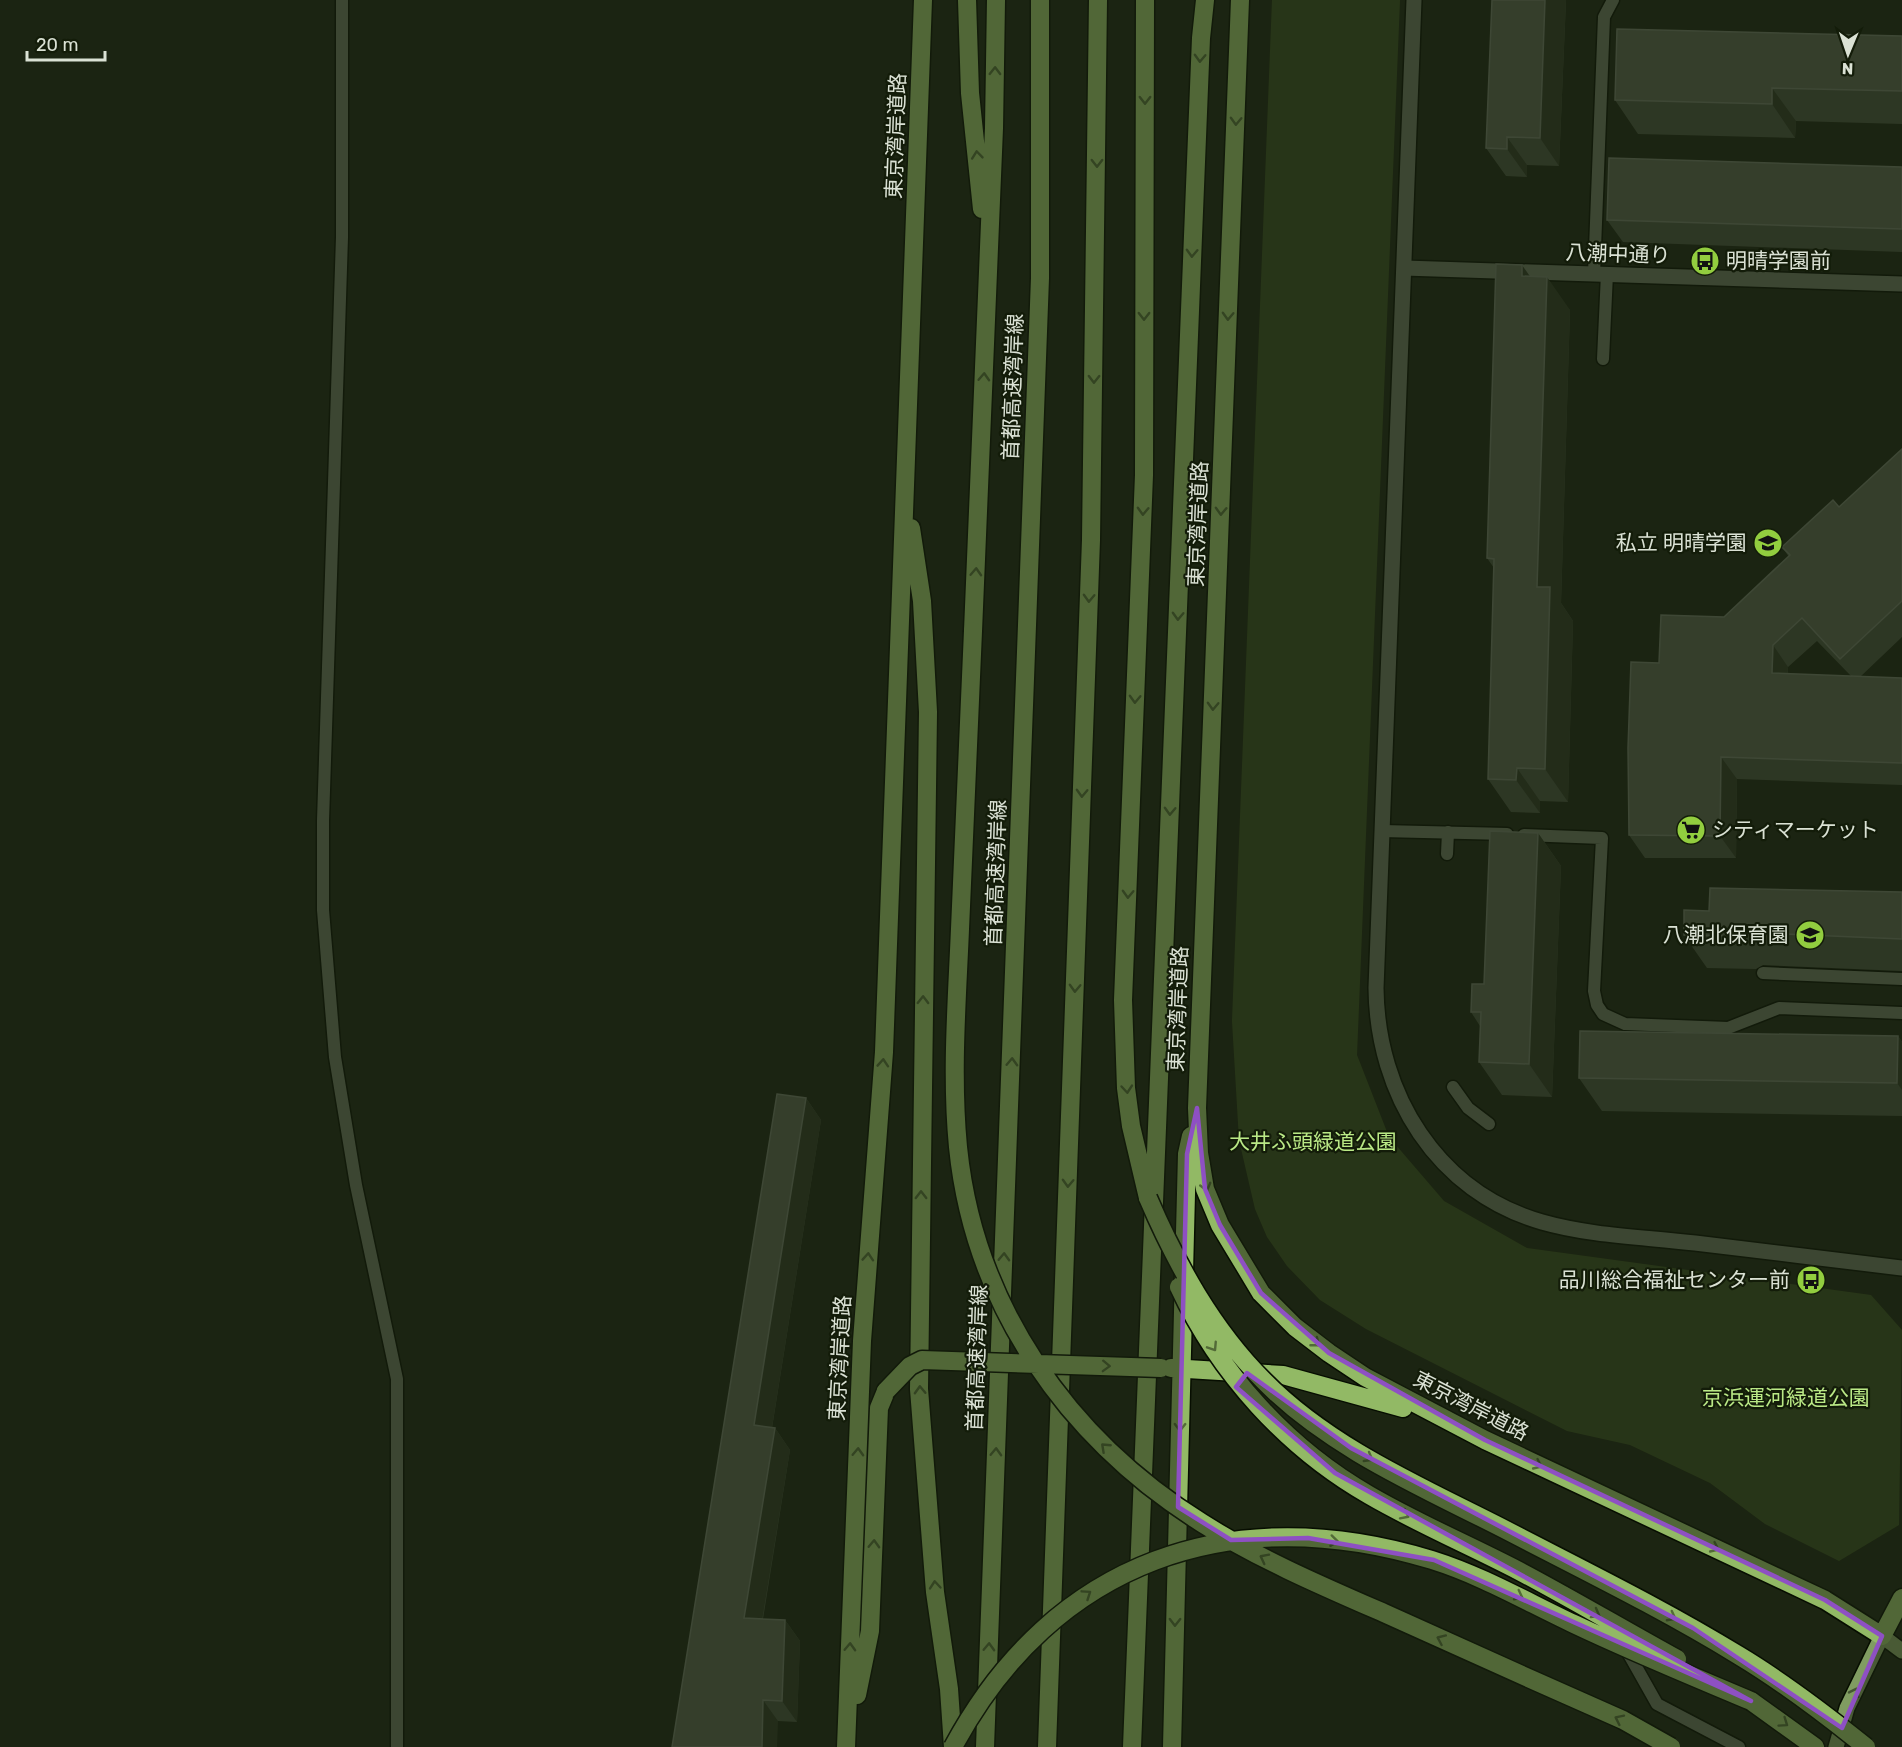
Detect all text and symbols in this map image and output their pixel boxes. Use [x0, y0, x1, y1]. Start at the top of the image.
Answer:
scale bar [27, 24, 105, 62]
north arrow [1818, 24, 1878, 84]
text: 20 m [36, 34, 78, 56]
one-way arrow [1194, 54, 1206, 63]
text: N [1841, 59, 1854, 78]
one-way arrow [989, 66, 1001, 75]
street label: 東京湾岸道路 [881, 73, 910, 199]
one-way arrow [1139, 96, 1151, 105]
one-way arrow [1229, 117, 1242, 126]
one-way arrow [971, 151, 983, 160]
one-way arrow [1091, 159, 1104, 168]
street label: 八潮中通り [1565, 239, 1671, 268]
bus stop icon: 明晴学園前 [1689, 245, 1721, 277]
place label: 明晴学園前 [1726, 248, 1831, 273]
one-way arrow [1186, 249, 1199, 258]
one-way arrow [1138, 312, 1150, 321]
one-way arrow [1222, 312, 1235, 321]
street label: 首都高速湾岸線 [997, 313, 1028, 461]
one-way arrow [978, 373, 991, 382]
one-way arrow [1088, 375, 1100, 384]
street label: 東京湾岸道路 [1183, 461, 1212, 587]
one-way arrow [1137, 507, 1149, 516]
one-way arrow [1214, 507, 1227, 516]
school or university icon: 私立 明晴学園 [1752, 527, 1784, 559]
place label: 私立 明晴学園 [1616, 530, 1747, 555]
one-way arrow [969, 568, 982, 577]
one-way arrow [1082, 594, 1095, 603]
one-way arrow [1171, 611, 1184, 620]
one-way arrow [1129, 695, 1142, 704]
one-way arrow [1206, 701, 1219, 710]
one-way arrow [1075, 789, 1088, 798]
street label: 首都高速湾岸線 [980, 799, 1011, 947]
one-way arrow [1164, 806, 1176, 815]
supermarket icon: シティマーケット [1675, 814, 1707, 846]
place label: シティマーケット [1712, 817, 1879, 842]
one-way arrow [1121, 890, 1134, 899]
school or university icon: 八潮北保育園 [1794, 919, 1826, 951]
place label: 八潮北保育園 [1663, 922, 1789, 947]
street label: 東京湾岸道路 [1163, 946, 1192, 1072]
one-way arrow [1068, 984, 1081, 993]
one-way arrow [916, 996, 929, 1005]
one-way arrow [876, 1058, 889, 1067]
one-way arrow [1005, 1058, 1018, 1067]
one-way arrow [1120, 1084, 1133, 1093]
park label: 大井ふ頭緑道公園 [1229, 1129, 1397, 1154]
one-way arrow [1061, 1178, 1074, 1187]
one-way arrow [1198, 1182, 1211, 1192]
one-way arrow [915, 1191, 927, 1200]
one-way arrow [998, 1252, 1010, 1261]
one-way arrow [861, 1253, 874, 1262]
bus stop icon: 品川総合福祉センター前 [1795, 1264, 1827, 1296]
place label: 品川総合福祉センター前 [1559, 1267, 1790, 1292]
street label: 首都高速湾岸線 [961, 1284, 992, 1432]
street label: 東京湾岸道路 [824, 1294, 855, 1422]
one-way arrow [1309, 1336, 1320, 1347]
one-way arrow [1206, 1340, 1217, 1351]
one-way arrow [1101, 1360, 1110, 1372]
street label: 東京湾岸道路 [1409, 1366, 1533, 1445]
park label: 京浜運河緑道公園 [1702, 1385, 1870, 1410]
one-way arrow [914, 1386, 926, 1395]
one-way arrow [1174, 1423, 1186, 1432]
one-way arrow [1101, 1443, 1111, 1454]
one-way arrow [852, 1447, 864, 1456]
one-way arrow [990, 1447, 1003, 1456]
one-way arrow [1363, 1451, 1373, 1462]
one-way arrow [1532, 1458, 1543, 1470]
one-way arrow [1398, 1507, 1409, 1519]
one-way arrow [1329, 1534, 1338, 1547]
one-way arrow [868, 1539, 880, 1548]
one-way arrow [1708, 1540, 1719, 1552]
one-way arrow [1260, 1554, 1271, 1565]
one-way arrow [929, 1580, 942, 1589]
one-way arrow [1513, 1589, 1524, 1601]
one-way arrow [1080, 1590, 1091, 1601]
one-way arrow [1590, 1607, 1600, 1618]
one-way arrow [1665, 1610, 1676, 1621]
one-way arrow [1169, 1618, 1181, 1627]
one-way arrow [1437, 1634, 1448, 1646]
one-way arrow [844, 1642, 857, 1651]
one-way arrow [982, 1642, 995, 1651]
one-way arrow [1848, 1687, 1859, 1698]
one-way arrow [1615, 1714, 1626, 1726]
one-way arrow [1777, 1716, 1788, 1727]

